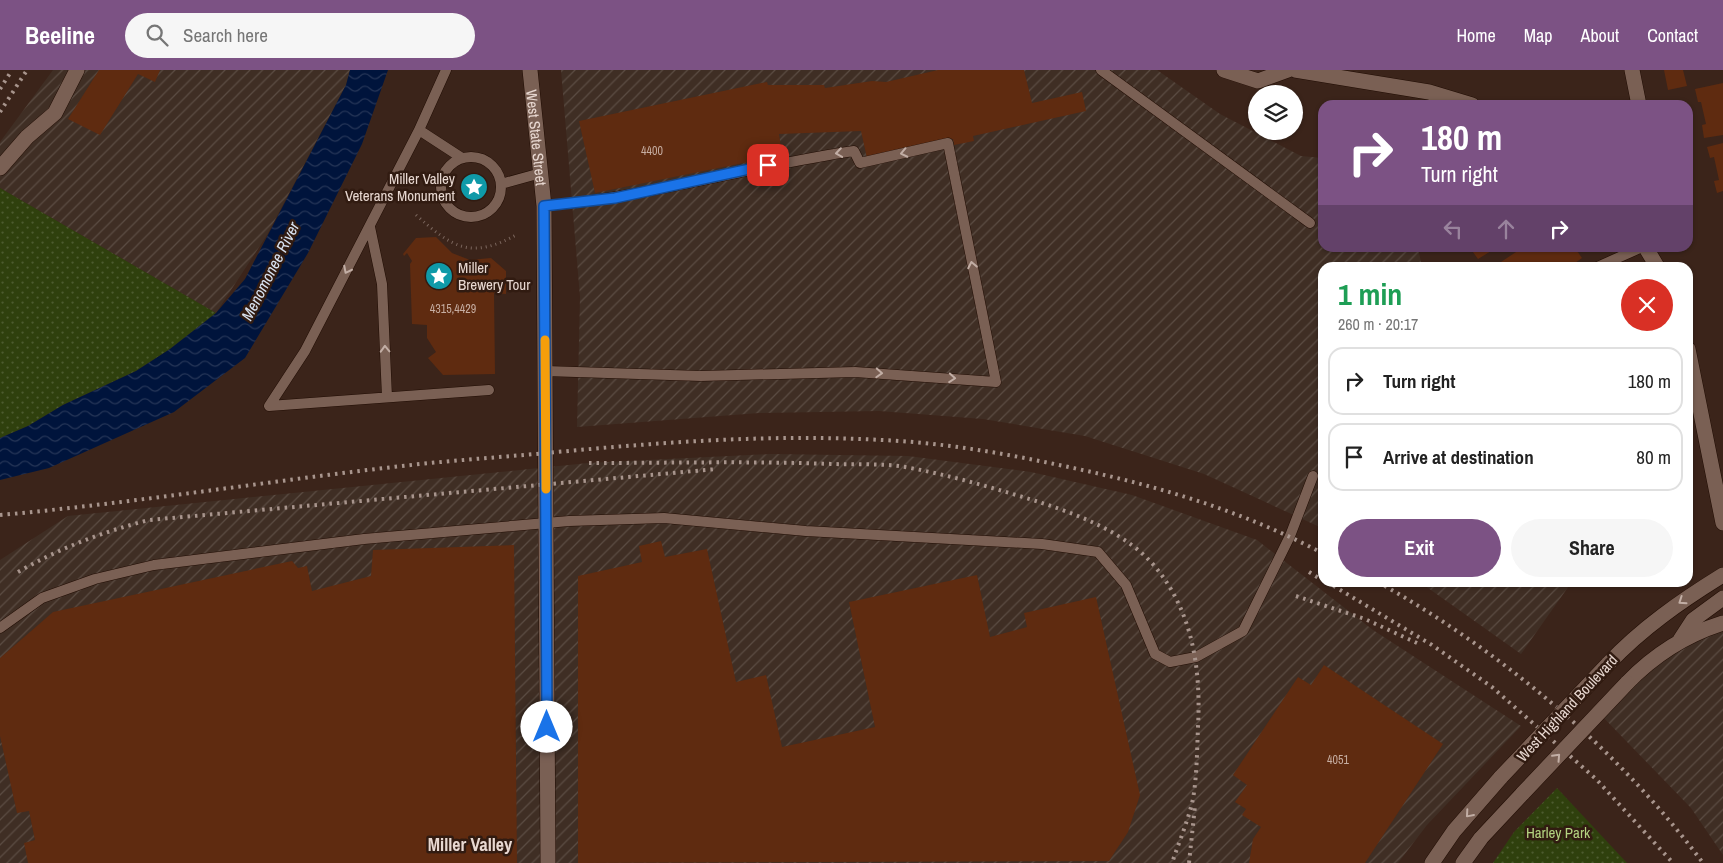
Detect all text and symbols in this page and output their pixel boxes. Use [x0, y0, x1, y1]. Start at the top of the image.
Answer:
search box [125, 13, 475, 58]
text: Beeline [25, 19, 95, 51]
icon: search [143, 21, 171, 49]
text: Search here [183, 22, 268, 48]
text: Home [1456, 23, 1496, 48]
text: Map [1524, 23, 1553, 48]
text: About [1581, 23, 1619, 48]
text: Contact [1647, 23, 1698, 48]
map controls [1248, 85, 1303, 140]
button: layers [1248, 85, 1303, 140]
street label: West State Street [522, 89, 552, 187]
text: 180 m [1421, 114, 1502, 161]
icon: right [1338, 120, 1403, 185]
house number: 4400 [641, 143, 663, 159]
pin [747, 144, 789, 186]
one-way arrow [835, 147, 843, 158]
one-way arrow [900, 147, 909, 158]
icon: arrive [754, 151, 782, 179]
text: Turn right [1421, 159, 1498, 189]
place label: Miller Valley Veterans Monument [345, 168, 456, 206]
place icon: Miller Valley Veterans Monument [459, 172, 489, 202]
icon: left [1439, 215, 1467, 243]
icon: ahead [1492, 215, 1520, 243]
icon: right [1545, 215, 1573, 243]
water label: Menomonee River [236, 217, 305, 324]
place label: Miller Brewery Tour [458, 257, 530, 295]
place icon: Miller Brewery Tour [424, 261, 454, 291]
one-way arrow [968, 261, 978, 270]
one-way arrow [343, 265, 353, 274]
text: 1 min [1338, 274, 1402, 314]
button: close [1621, 279, 1673, 331]
house number: 4315,4429 [430, 301, 476, 317]
text: 260 m · 20:17 [1338, 313, 1418, 335]
one-way arrow [380, 344, 390, 352]
icon: right [1340, 367, 1368, 395]
one-way arrow [876, 368, 884, 379]
text: Turn right [1383, 368, 1455, 394]
text: 180 m [1628, 368, 1671, 394]
one-way arrow [949, 373, 957, 384]
icon: arrive [1340, 443, 1368, 471]
text: Arrive at destination [1383, 444, 1534, 470]
text: 80 m [1636, 444, 1671, 470]
button: Exit [1338, 519, 1501, 577]
button: Share [1511, 519, 1673, 577]
one-way arrow [1678, 595, 1688, 604]
street label: West Highland Boulevard [1512, 650, 1622, 766]
position arrow [520, 700, 572, 752]
house number: 4051 [1327, 752, 1349, 768]
one-way arrow [1551, 754, 1560, 763]
one-way arrow [1467, 808, 1475, 817]
park label: Harley Park [1526, 822, 1591, 843]
district label: Miller Valley [428, 832, 513, 857]

